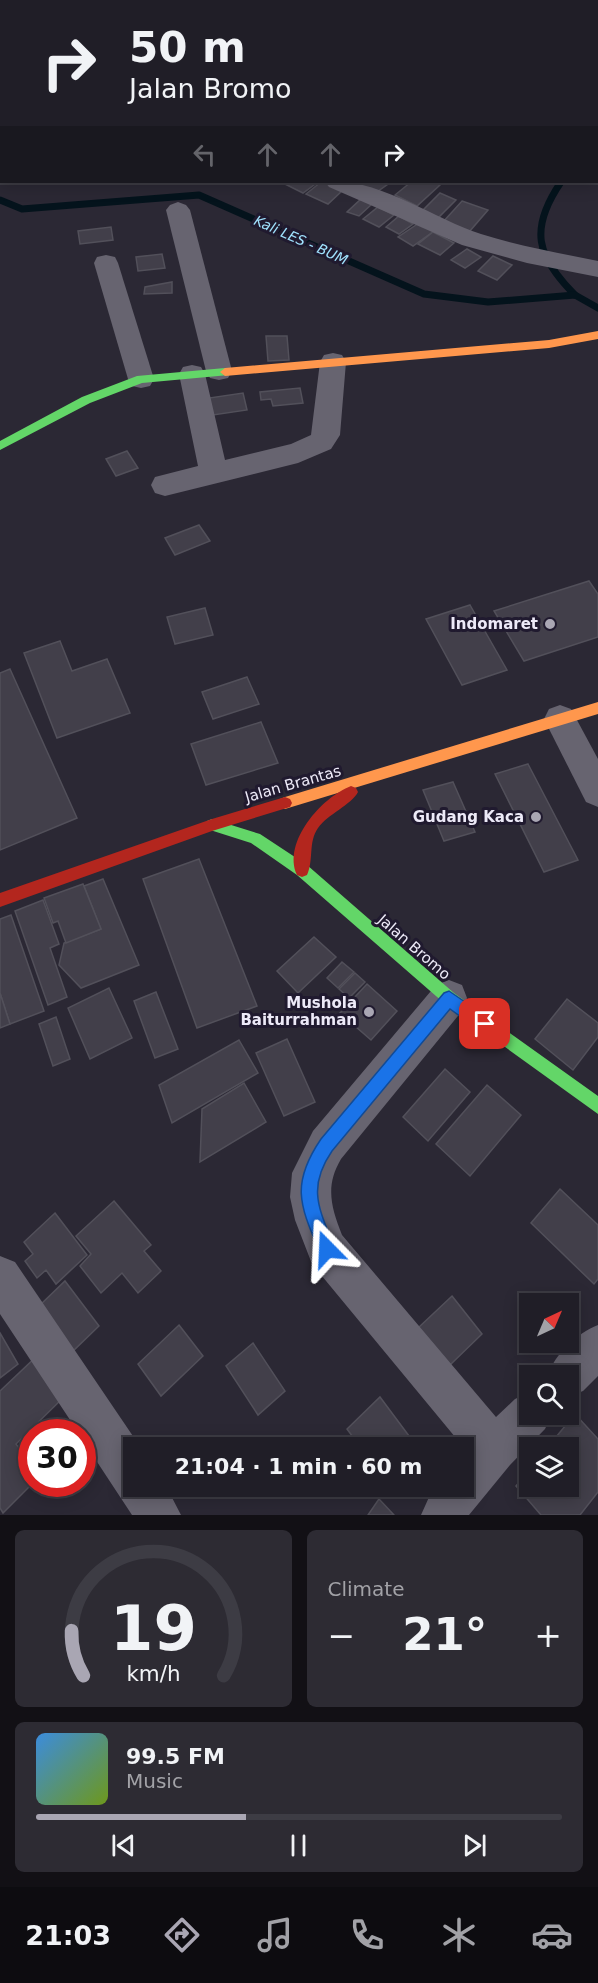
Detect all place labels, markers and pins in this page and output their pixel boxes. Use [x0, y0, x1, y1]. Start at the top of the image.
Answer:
place label: Indomaret [450, 615, 538, 633]
marker: Indomaret [543, 617, 557, 631]
place label: Gudang Kaca [413, 808, 524, 826]
marker: Gudang Kaca [529, 810, 543, 824]
place label: Mushola Baiturrahman [240, 994, 357, 1029]
pin [459, 998, 510, 1049]
marker: Mushola Baiturrahman [362, 1005, 376, 1019]

